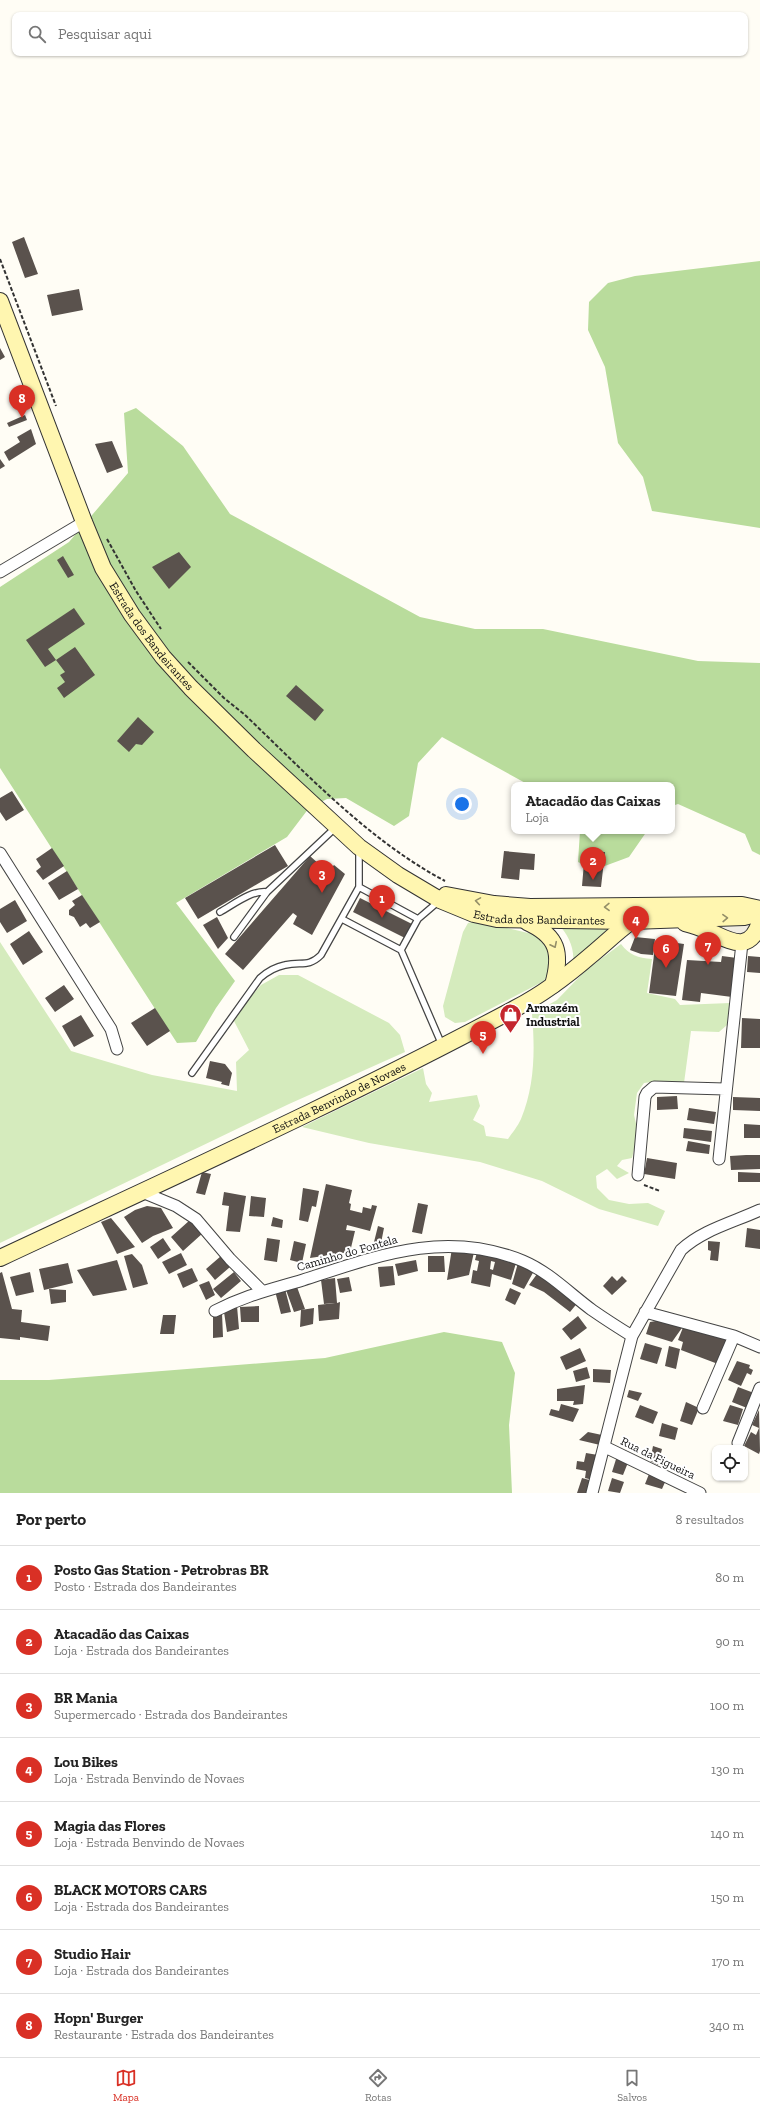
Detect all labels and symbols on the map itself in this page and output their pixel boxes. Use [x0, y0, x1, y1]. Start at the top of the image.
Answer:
pin: 8 [9, 385, 35, 418]
street label: Estrada dos Bandeirantes [106, 579, 197, 693]
your location [452, 794, 472, 814]
pin: 2 [580, 847, 606, 880]
pin: 3 [309, 860, 335, 893]
pin: 1 [369, 885, 395, 918]
one-way arrow [474, 897, 481, 906]
one-way arrow [604, 903, 610, 911]
pin: 4 [623, 906, 649, 939]
street label: Estrada dos Bandeirantes [472, 907, 605, 928]
one-way arrow [722, 913, 728, 922]
pin: 7 [695, 932, 721, 965]
pin: 6 [653, 935, 679, 968]
one-way arrow [549, 941, 557, 948]
place label: Armazém Industrial [526, 1001, 580, 1029]
shop icon: Armazém Industrial [497, 1002, 523, 1035]
pin: 5 [470, 1021, 496, 1054]
street label: Estrada Benvindo de Novaes [270, 1059, 408, 1136]
street label: Caminho do Fontela [295, 1232, 399, 1274]
street label: Rua da Figueira [619, 1434, 698, 1482]

